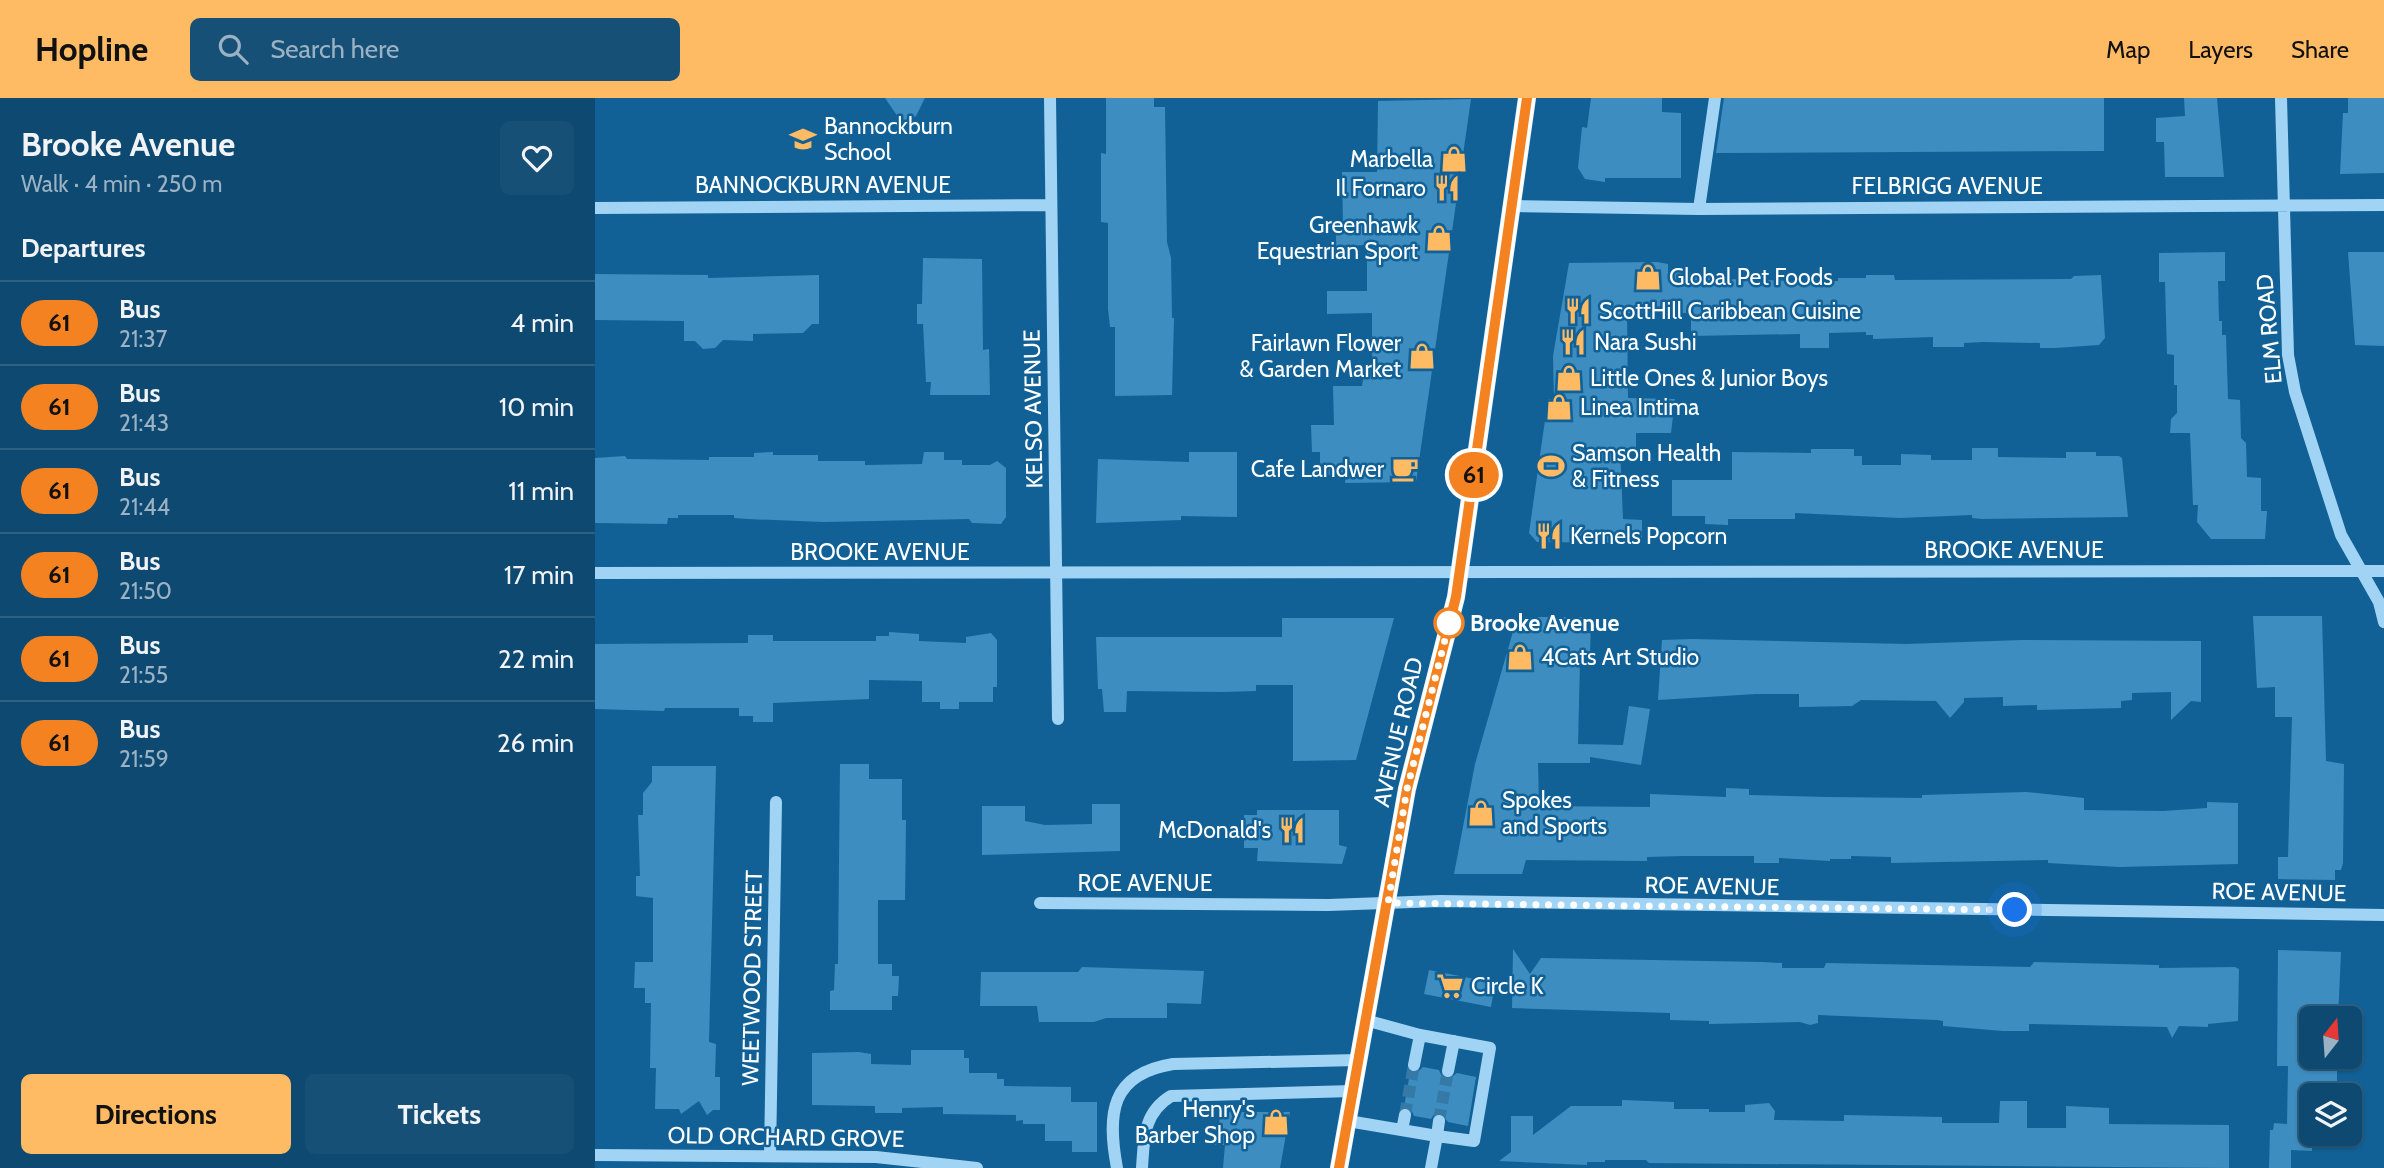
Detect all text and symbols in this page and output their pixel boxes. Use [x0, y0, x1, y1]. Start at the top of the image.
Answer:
search box [190, 18, 680, 81]
text: Hopline [35, 29, 148, 69]
icon: search [214, 30, 252, 68]
text: Search here [270, 33, 399, 65]
text: Map [2106, 35, 2150, 64]
text: Layers [2188, 35, 2253, 64]
text: Share [2291, 35, 2349, 64]
place label: Bannockburn School [824, 112, 953, 166]
button: heart [500, 121, 574, 195]
text: Brooke Avenue [21, 124, 235, 164]
school or university icon: Bannockburn School [788, 124, 818, 154]
shop icon: Marbella [1439, 144, 1469, 174]
place label: Marbella [1350, 145, 1433, 173]
text: Walk · 4 min · 250 m [21, 170, 223, 198]
street label: BANNOCKBURN AVENUE [695, 171, 951, 199]
street label: FELBRIGG AVENUE [1851, 172, 2043, 200]
restaurant icon: Il Fornaro [1432, 173, 1462, 203]
place label: Il Fornaro [1335, 174, 1426, 202]
place label: Greenhawk Equestrian Sport [1257, 211, 1419, 265]
shop icon: Greenhawk Equestrian Sport [1424, 223, 1454, 253]
text: Departures [21, 232, 145, 264]
shop icon: Global Pet Foods [1633, 262, 1663, 292]
place label: Global Pet Foods [1669, 263, 1833, 291]
street label: ELM ROAD [2250, 273, 2288, 385]
text: Bus [119, 293, 160, 325]
restaurant icon: ScottHill Caribbean Cuisine [1563, 296, 1593, 326]
place label: ScottHill Caribbean Cuisine [1599, 297, 1861, 325]
text: 4 min [510, 307, 574, 339]
text: 61 [48, 308, 71, 337]
text: 21:37 [119, 325, 167, 353]
restaurant icon: Nara Sushi [1558, 327, 1588, 357]
place label: Nara Sushi [1594, 328, 1697, 356]
street label: KELSO AVENUE [1018, 329, 1048, 489]
place label: Fairlawn Flower & Garden Market [1240, 329, 1402, 383]
shop icon: Fairlawn Flower & Garden Market [1407, 341, 1437, 371]
shop icon: Little Ones & Junior Boys [1554, 363, 1584, 393]
place label: Little Ones & Junior Boys [1590, 364, 1828, 392]
text: Bus [119, 377, 160, 409]
text: 10 min [499, 391, 574, 423]
text: 61 [48, 392, 71, 421]
shop icon: Linea Intima [1544, 392, 1574, 422]
place label: Linea Intima [1580, 393, 1699, 421]
text: 21:43 [119, 409, 169, 437]
place label: Samson Health & Fitness [1572, 439, 1721, 493]
sports icon: Samson Health & Fitness [1536, 451, 1566, 481]
line badge: 61 [1443, 452, 1505, 498]
cafe icon: Cafe Landwer [1390, 454, 1420, 484]
place label: Cafe Landwer [1251, 455, 1385, 483]
text: 61 [1463, 460, 1485, 489]
text: Bus [119, 461, 160, 493]
text: 11 min [508, 475, 574, 507]
text: 61 [48, 476, 71, 505]
text: 21:44 [119, 493, 170, 521]
restaurant icon: Kernels Popcorn [1534, 521, 1564, 551]
place label: Kernels Popcorn [1570, 522, 1727, 550]
street label: BROOKE AVENUE [1924, 536, 2104, 564]
street label: BROOKE AVENUE [790, 538, 970, 566]
text: Bus [119, 545, 160, 577]
text: 17 min [504, 559, 574, 591]
text: 61 [48, 560, 71, 589]
text: 21:50 [119, 577, 172, 605]
marker: Brooke Avenue [1434, 608, 1464, 638]
place label: Brooke Avenue [1470, 609, 1619, 637]
text: Bus [119, 629, 160, 661]
shop icon: 4Cats Art Studio [1505, 642, 1535, 672]
text: 22 min [498, 643, 574, 675]
place label: 4Cats Art Studio [1541, 643, 1699, 671]
text: 61 [48, 644, 71, 673]
street label: AVENUE ROAD [1367, 654, 1429, 810]
text: 21:55 [119, 661, 168, 689]
text: Bus [119, 713, 160, 745]
text: 26 min [497, 727, 574, 759]
text: 61 [48, 728, 71, 757]
text: 21:59 [119, 745, 169, 773]
place label: Spokes and Sports [1502, 786, 1607, 840]
shop icon: Spokes and Sports [1466, 798, 1496, 828]
restaurant icon: McDonald's [1277, 815, 1307, 845]
place label: McDonald's [1158, 816, 1271, 844]
street label: ROE AVENUE [1078, 869, 1212, 897]
street label: WEETWOOD STREET [736, 870, 768, 1086]
street label: ROE AVENUE [1644, 871, 1780, 901]
street label: ROE AVENUE [2211, 877, 2347, 907]
your location [1997, 892, 2032, 927]
supermarket icon: Circle K [1435, 971, 1465, 1001]
place label: Circle K [1471, 972, 1543, 1000]
north arrow [2299, 1006, 2363, 1069]
map controls [2299, 1006, 2362, 1146]
button: Directions [21, 1074, 291, 1154]
button: Tickets [305, 1074, 574, 1154]
button: layers [2299, 1083, 2362, 1146]
place label: Henry's Barber Shop [1135, 1095, 1255, 1149]
shop icon: Henry's Barber Shop [1261, 1107, 1291, 1137]
street label: OLD ORCHARD GROVE [667, 1121, 905, 1153]

